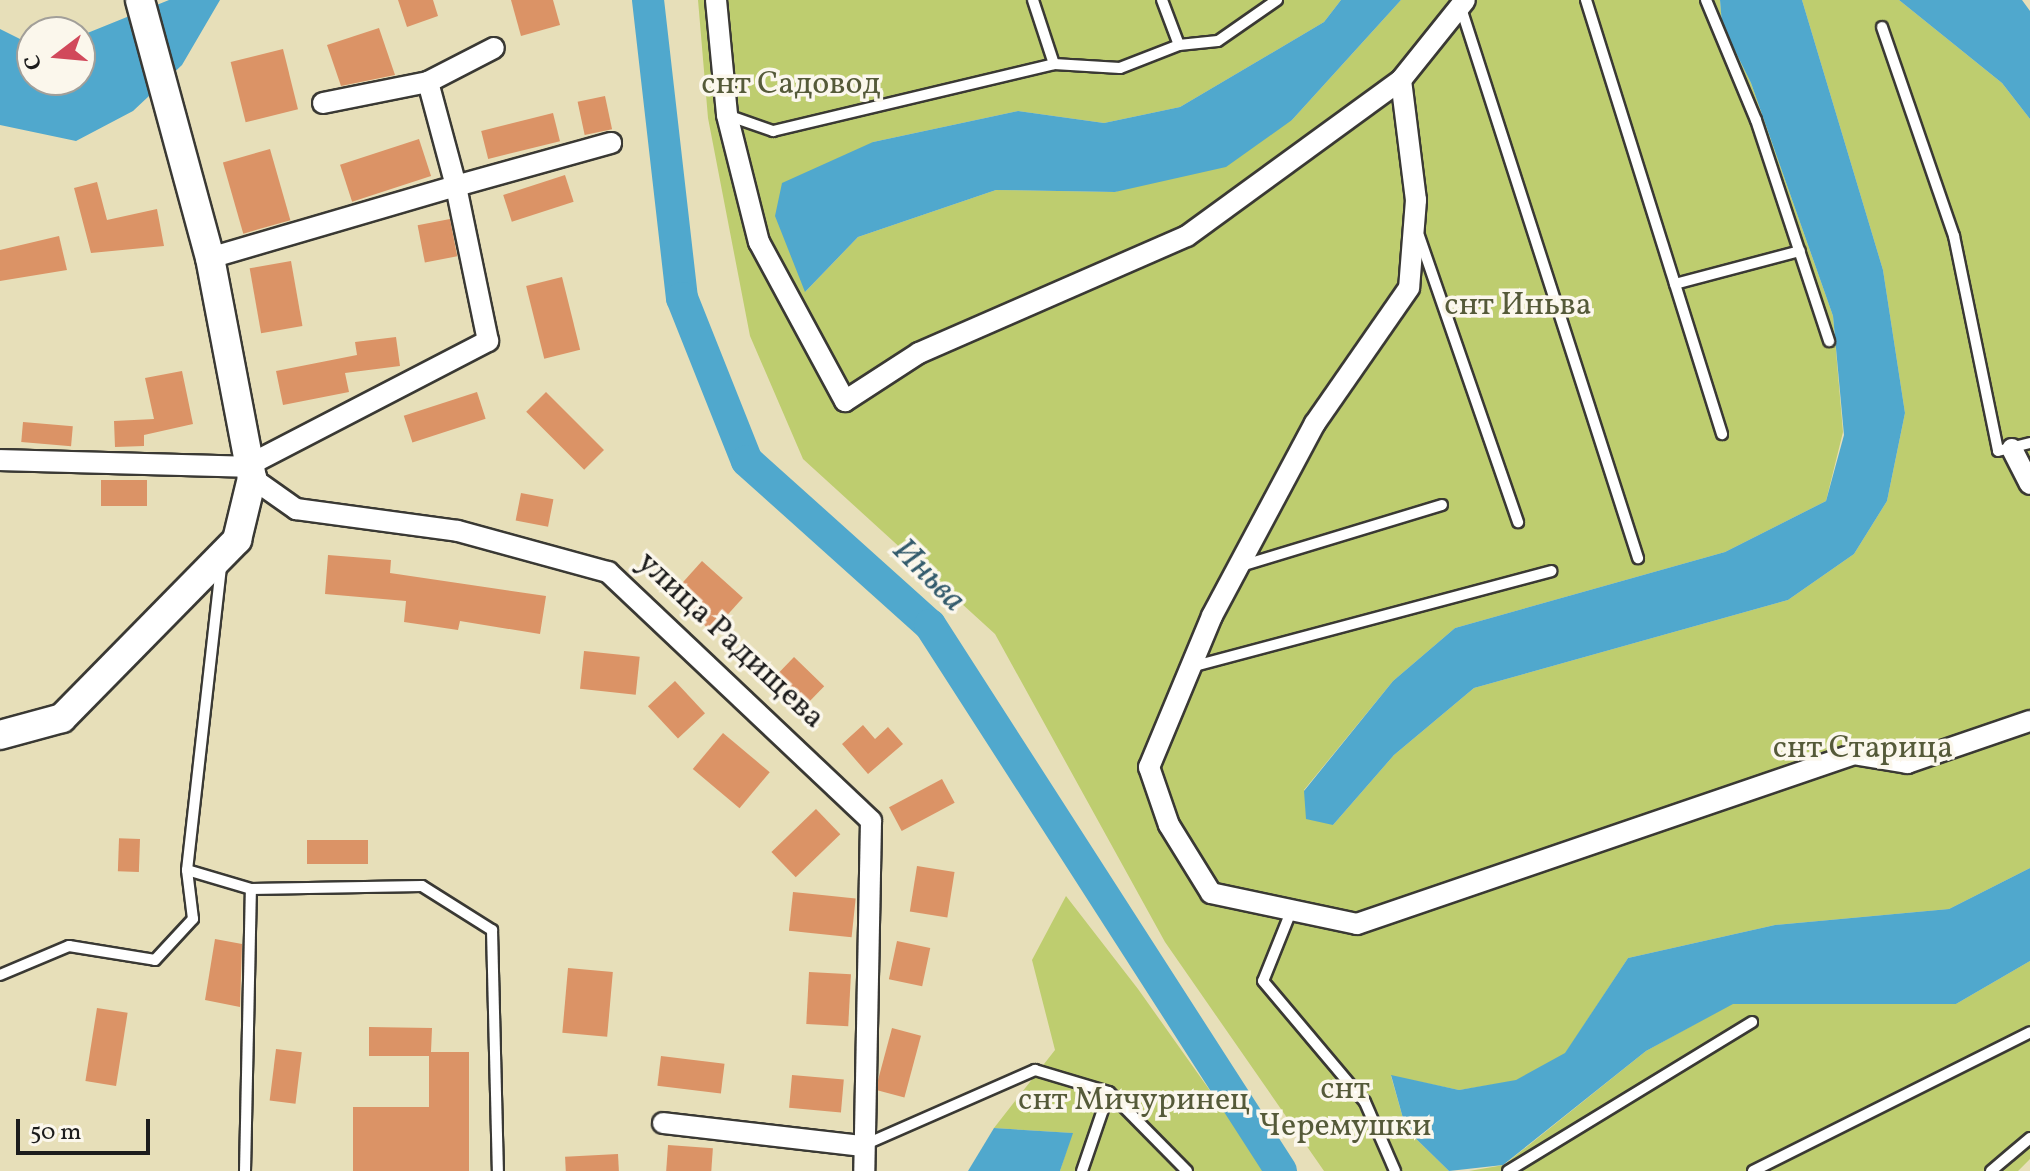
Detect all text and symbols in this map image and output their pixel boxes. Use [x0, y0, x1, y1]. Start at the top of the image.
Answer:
north arrow [16, 16, 96, 96]
text: С [18, 51, 51, 73]
park label: снт Садовод [701, 66, 881, 104]
park label: снт Иньва [1444, 287, 1592, 325]
water label: Иньва [883, 531, 973, 621]
street label: улица Радищева [628, 544, 832, 738]
park label: снт Старица [1773, 730, 1953, 768]
park label: снт Черемушки [1259, 1072, 1431, 1147]
park label: снт Мичуринец [1018, 1082, 1250, 1120]
scale bar [20, 1103, 154, 1153]
text: 50 m [30, 1116, 82, 1150]

